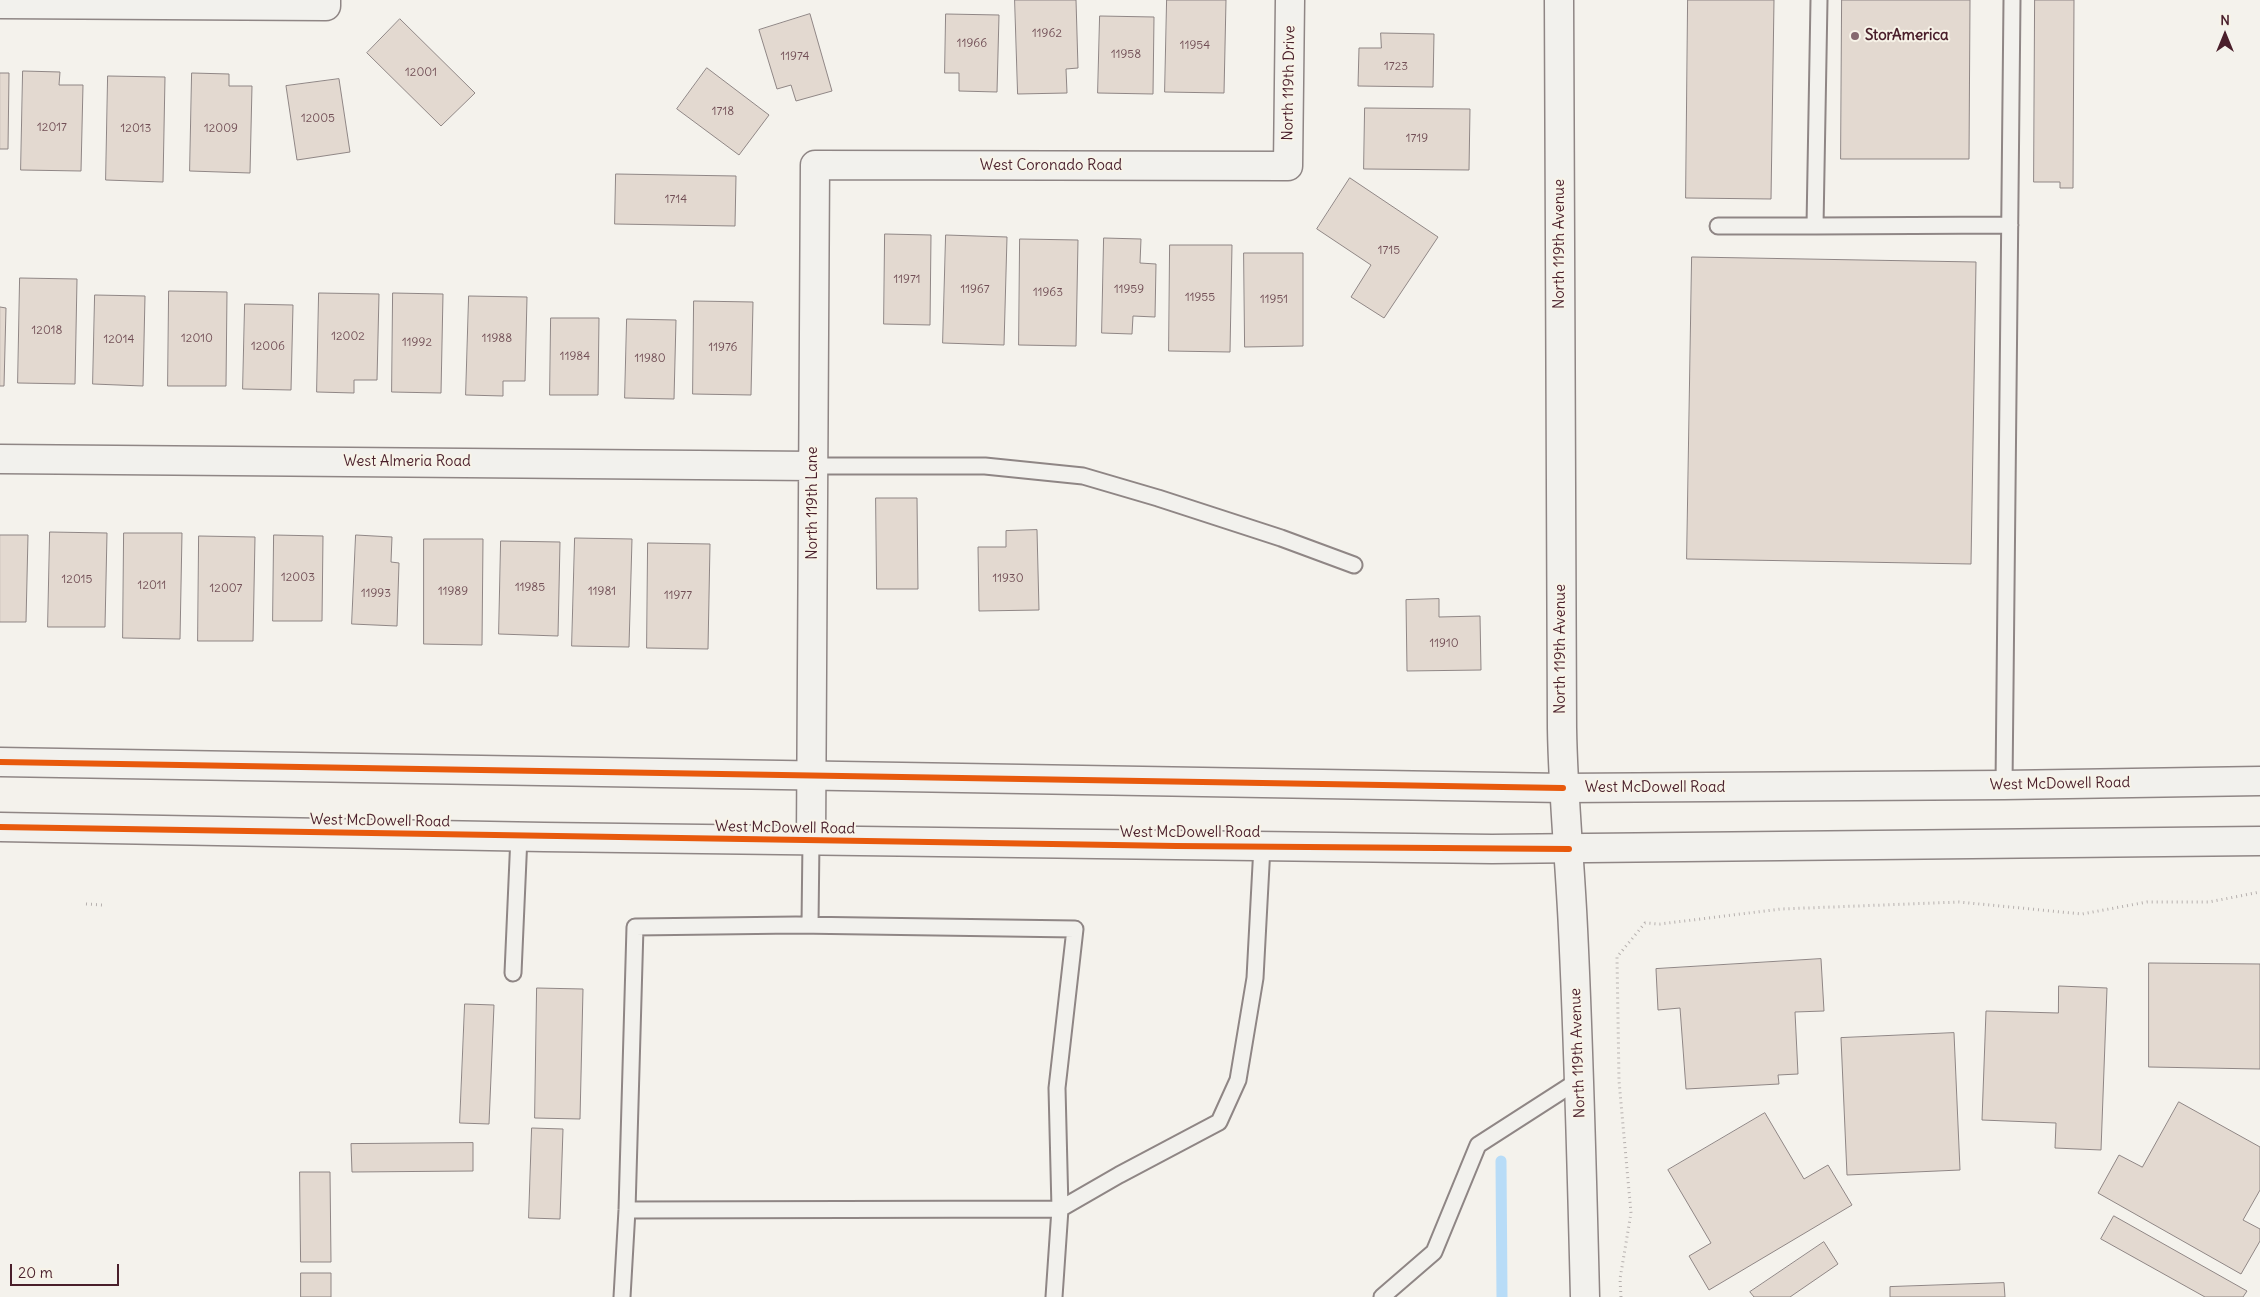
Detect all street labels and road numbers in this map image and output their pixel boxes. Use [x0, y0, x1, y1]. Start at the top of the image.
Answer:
street label: North 119th Drive [1279, 25, 1299, 141]
street label: West Coronado Road [980, 157, 1122, 175]
street label: North 119th Avenue [1551, 179, 1569, 309]
street label: North 119th Lane [804, 446, 822, 560]
street label: West Almeria Road [343, 453, 471, 471]
street label: North 119th Avenue [1552, 584, 1570, 714]
street label: West McDowell Road [1990, 774, 2130, 794]
street label: West McDowell Road [1585, 779, 1725, 797]
street label: West McDowell Road [310, 811, 450, 831]
street label: West McDowell Road [715, 818, 855, 838]
street label: West McDowell Road [1120, 824, 1260, 842]
street label: North 119th Avenue [1567, 988, 1589, 1118]

